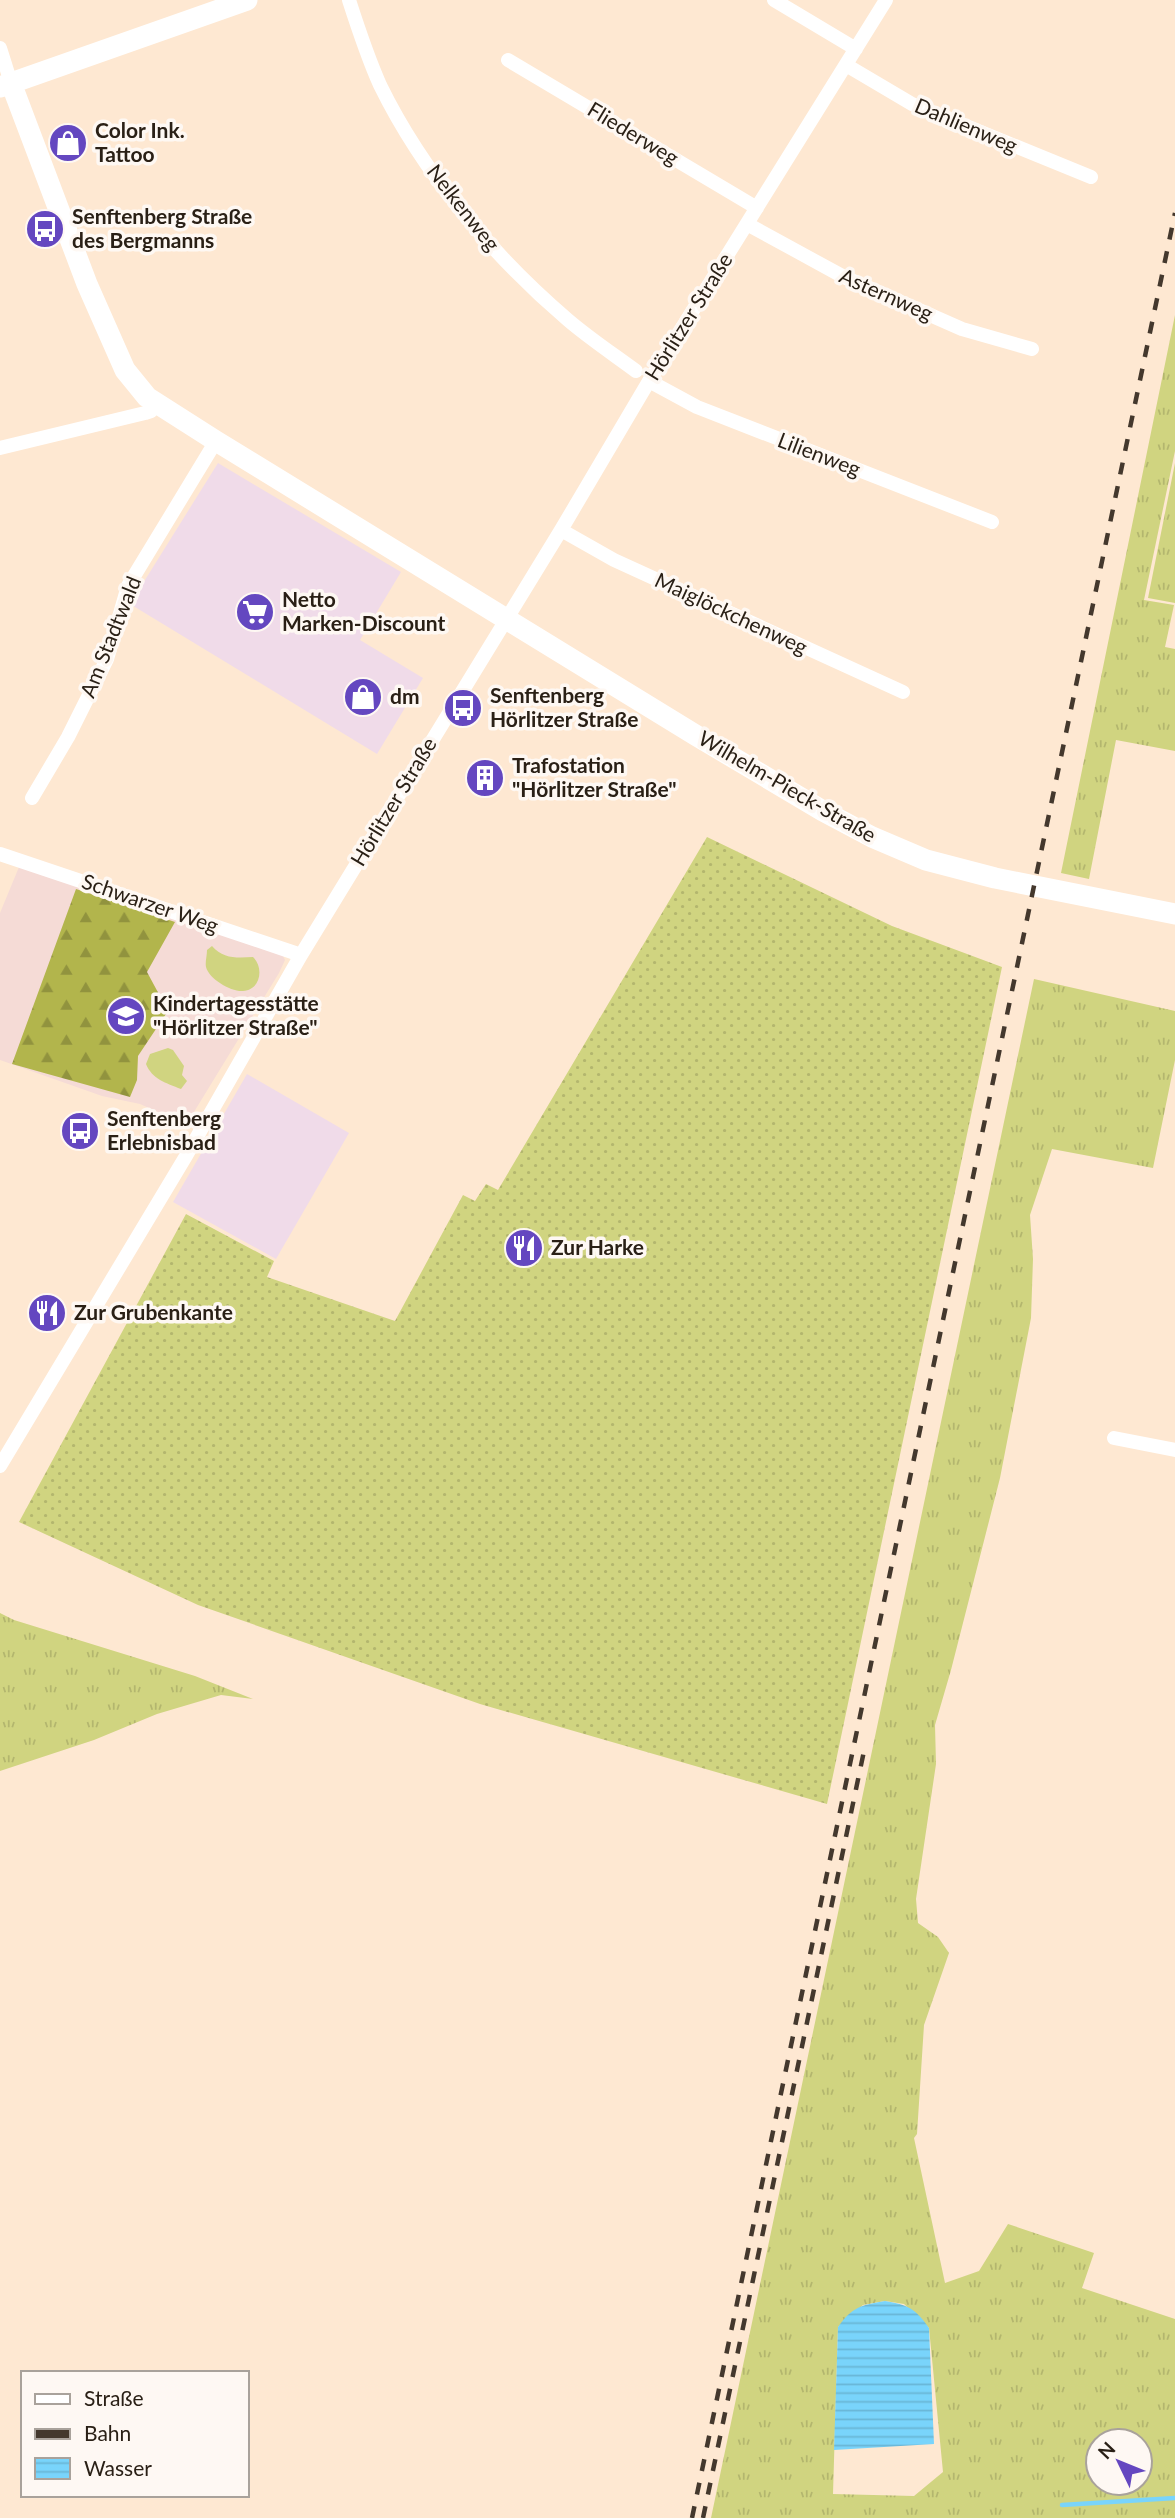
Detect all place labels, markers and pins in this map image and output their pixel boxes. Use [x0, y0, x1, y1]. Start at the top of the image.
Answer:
place label: Color Ink. Tattoo [95, 117, 185, 166]
shop icon: Color Ink. Tattoo [47, 122, 89, 164]
place label: Senftenberg Straße des Bergmanns [72, 203, 252, 252]
bus stop icon: Senftenberg Straße des Bergmanns [24, 208, 66, 250]
place label: Netto Marken-Discount [282, 586, 446, 635]
supermarket icon: Netto Marken-Discount [234, 591, 276, 633]
shop icon: dm [342, 676, 384, 718]
place label: Senftenberg Hörlitzer Straße [490, 682, 638, 731]
place label: dm [390, 683, 420, 708]
bus stop icon: Senftenberg Hörlitzer Straße [442, 687, 484, 729]
place label: Trafostation "Hörlitzer Straße" [512, 752, 677, 801]
building icon: Trafostation "Hörlitzer Straße" [464, 757, 506, 799]
place label: Kindertagesstätte "Hörlitzer Straße" [153, 990, 319, 1039]
school or university icon: Kindertagesstätte "Hörlitzer Straße" [105, 995, 147, 1037]
place label: Senftenberg Erlebnisbad [107, 1105, 221, 1154]
bus stop icon: Senftenberg Erlebnisbad [59, 1110, 101, 1152]
restaurant icon: Zur Harke [503, 1227, 545, 1269]
place label: Zur Harke [551, 1234, 644, 1259]
restaurant icon: Zur Grubenkante [26, 1292, 68, 1334]
place label: Zur Grubenkante [74, 1299, 233, 1324]

